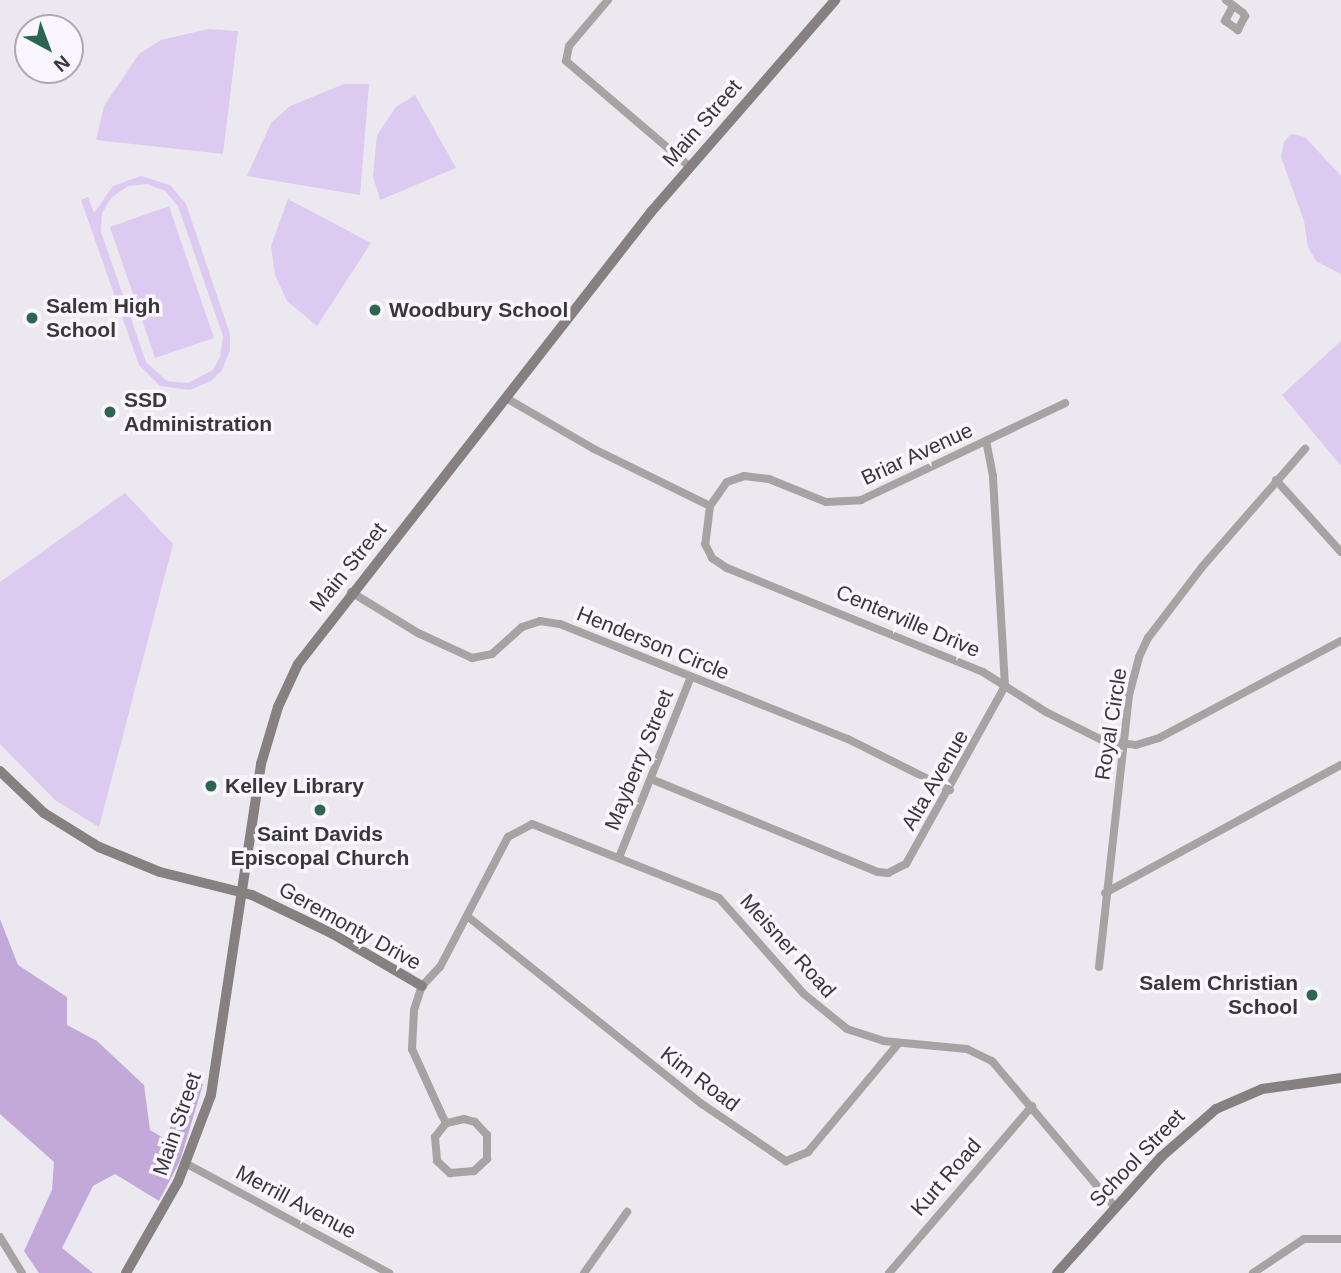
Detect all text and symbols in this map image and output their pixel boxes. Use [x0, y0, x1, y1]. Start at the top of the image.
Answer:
north arrow [14, 14, 84, 84]
text: N [50, 51, 74, 76]
street label: Main Street [657, 74, 747, 172]
place label: Salem High School [46, 293, 160, 343]
place label: Woodbury School [389, 297, 568, 323]
marker: Woodbury School [367, 302, 383, 318]
marker: Salem High School [24, 310, 40, 326]
place label: SSD Administration [124, 387, 272, 437]
marker: SSD Administration [102, 404, 118, 420]
street label: Briar Avenue [857, 417, 977, 491]
street label: Main Street [304, 517, 392, 617]
street label: Centerville Drive [832, 579, 984, 663]
street label: Henderson Circle [573, 601, 733, 685]
street label: Royal Circle [1090, 666, 1132, 782]
street label: Mayberry Street [599, 686, 679, 834]
street label: Alta Avenue [896, 725, 974, 835]
place label: Kelley Library [225, 773, 364, 799]
marker: Kelley Library [203, 778, 219, 794]
marker: Saint Davids Episcopal Church [312, 802, 328, 818]
place label: Saint Davids Episcopal Church [231, 821, 409, 871]
street label: Geremonty Drive [274, 877, 426, 975]
street label: Meisner Road [735, 889, 841, 1003]
place label: Salem Christian School [1139, 970, 1298, 1020]
marker: Salem Christian School [1304, 987, 1320, 1003]
street label: Kim Road [656, 1041, 744, 1117]
street label: Main Street [148, 1069, 206, 1179]
street label: School Street [1084, 1104, 1190, 1212]
street label: Kurt Road [905, 1133, 987, 1221]
street label: Merrill Avenue [231, 1159, 361, 1245]

